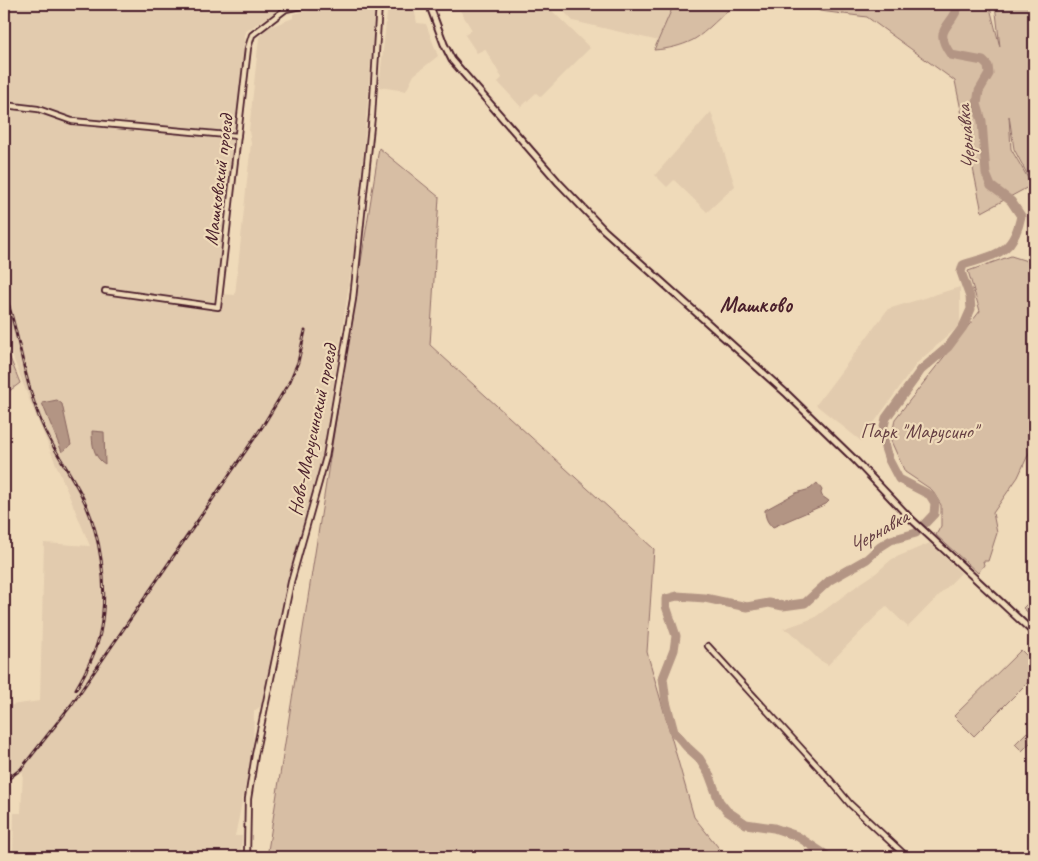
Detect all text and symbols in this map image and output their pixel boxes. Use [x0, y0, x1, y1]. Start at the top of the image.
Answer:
water label: Чернавка [949, 102, 982, 172]
street label: Машковский проезд [198, 111, 239, 247]
district label: Машково [720, 291, 794, 319]
street label: Ново-Марусинский проезд [282, 340, 343, 518]
park label: Парк "Марусино" [861, 419, 982, 444]
water label: Чернавка [843, 502, 915, 559]

